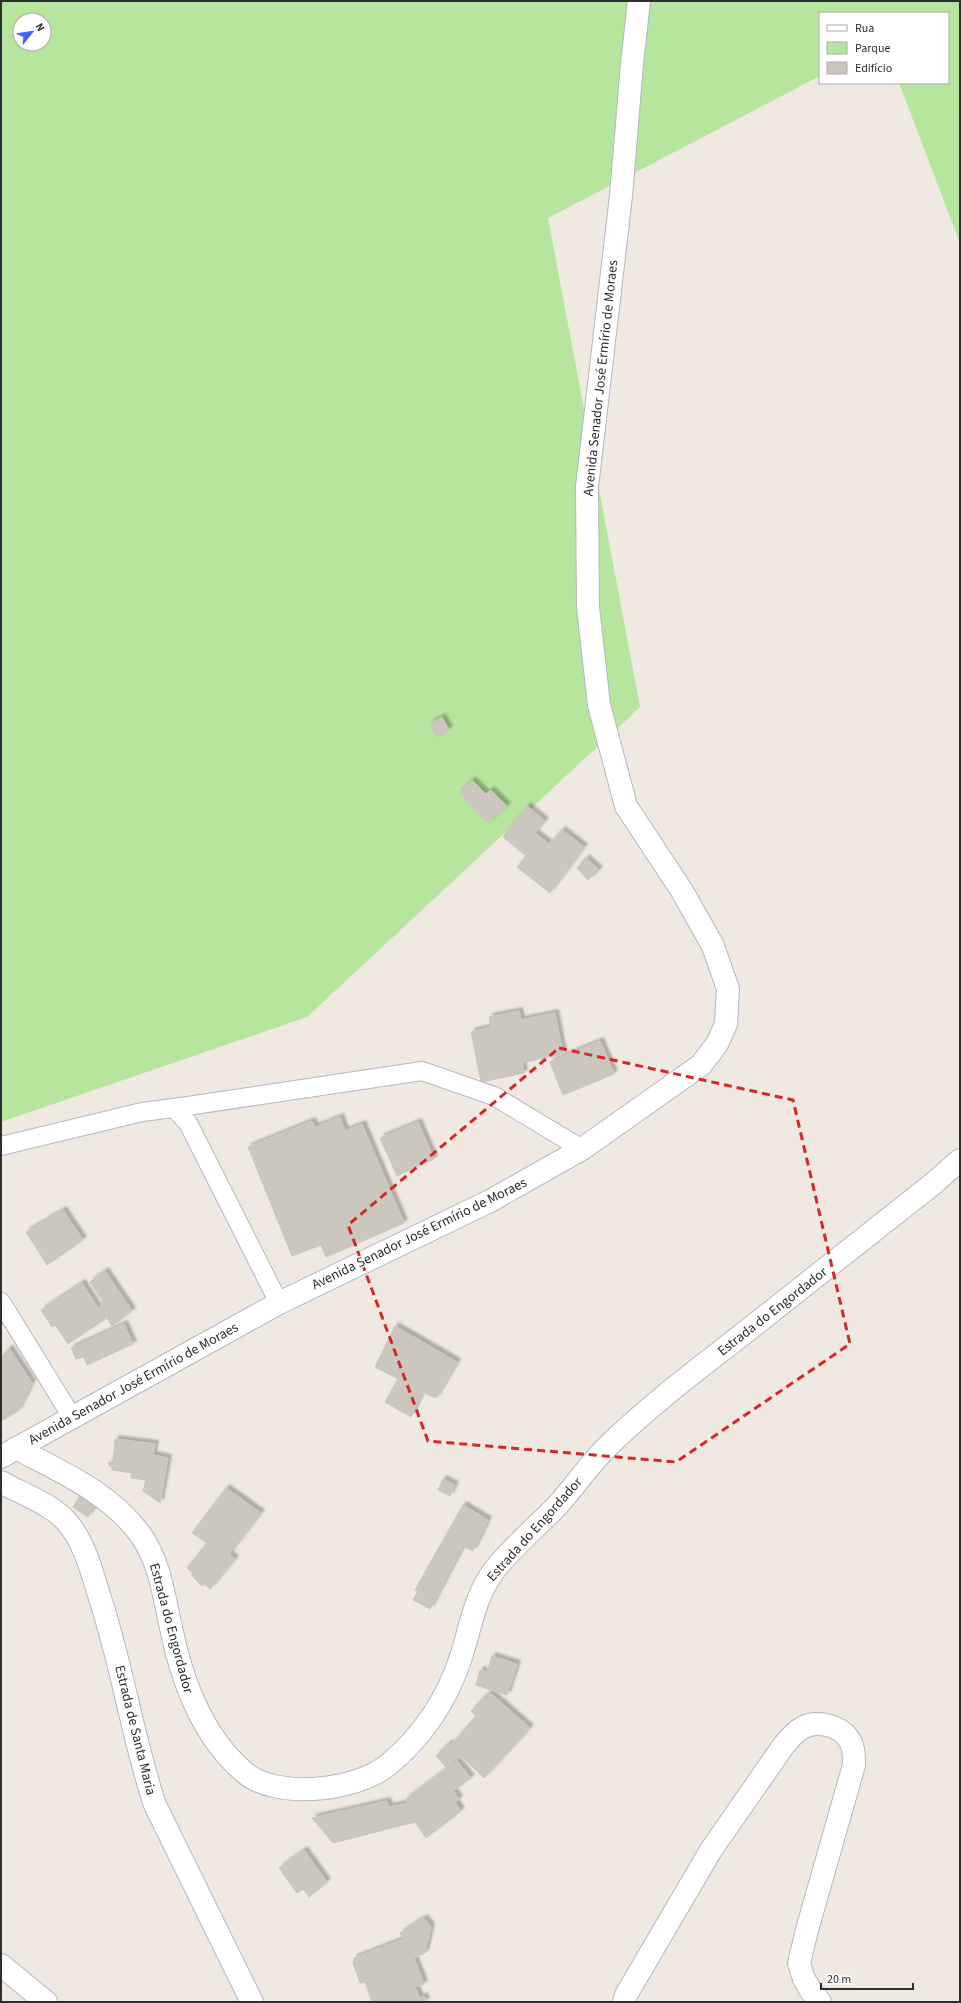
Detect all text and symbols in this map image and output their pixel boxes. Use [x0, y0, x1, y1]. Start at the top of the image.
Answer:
north arrow [12, 12, 52, 52]
legend [819, 12, 949, 84]
text: N [32, 20, 49, 34]
text: Rua [855, 20, 874, 37]
text: Parque [855, 40, 891, 57]
text: Edifício [855, 60, 892, 77]
street label: Avenida Senador José Ermírio de Moraes [579, 259, 623, 497]
street label: Avenida Senador José Ermírio de Moraes [308, 1173, 531, 1295]
street label: Estrada do Engordador [714, 1262, 832, 1361]
street label: Avenida Senador José Ermírio de Moraes [25, 1318, 242, 1450]
street label: Estrada do Engordador [482, 1473, 587, 1586]
street label: Estrada do Engordador [144, 1561, 198, 1696]
street label: Estrada de Santa Maria [109, 1663, 161, 1797]
scale bar [821, 1965, 913, 1991]
text: 20 m [827, 1971, 851, 1988]

